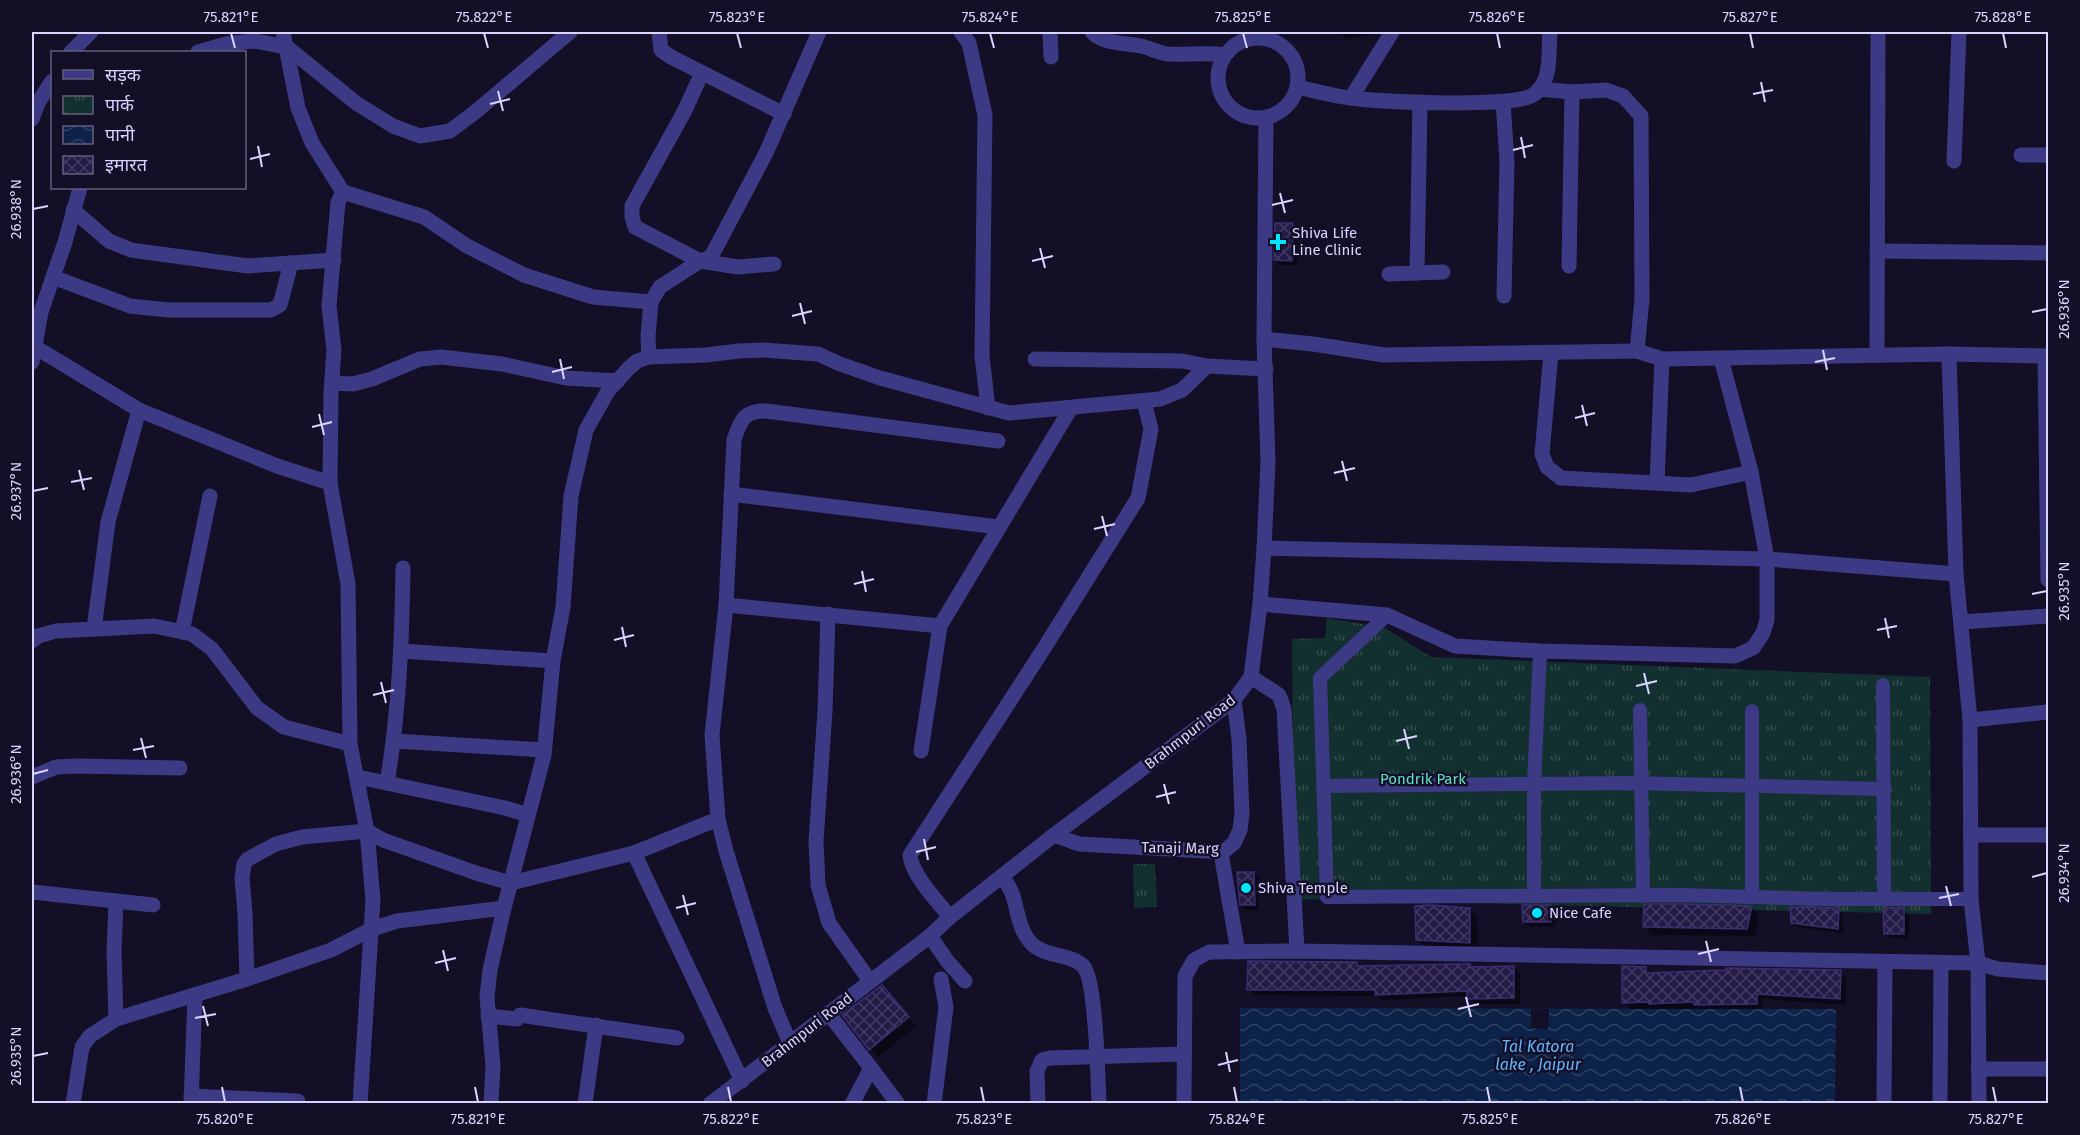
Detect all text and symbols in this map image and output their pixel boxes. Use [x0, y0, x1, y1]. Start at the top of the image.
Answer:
text: 75.821°E [203, 8, 259, 26]
text: 75.822°E [456, 8, 512, 26]
text: 75.823°E [709, 8, 765, 26]
text: 75.824°E [962, 8, 1018, 26]
text: 75.825°E [1215, 8, 1271, 26]
text: 75.826°E [1469, 8, 1525, 26]
text: 75.827°E [1722, 8, 1778, 26]
text: 75.828°E [1974, 8, 2032, 26]
legend [51, 51, 246, 189]
text: सड़क [105, 64, 142, 86]
text: पार्क [105, 94, 135, 116]
text: पानी [105, 124, 135, 146]
text: इमारत [105, 154, 148, 176]
text: 26.938°N [7, 179, 25, 239]
place label: Shiva Life Line Clinic [1292, 224, 1362, 259]
marker: Shiva Life Line Clinic [1269, 233, 1287, 251]
text: 26.936°N [2055, 279, 2073, 339]
text: 26.937°N [7, 462, 25, 520]
text: 26.935°N [2055, 561, 2073, 621]
street label: Brahmpuri Road [1141, 691, 1239, 773]
text: 26.936°N [7, 744, 25, 804]
park label: Pondrik Park [1380, 770, 1466, 788]
street label: Tanaji Marg [1141, 838, 1219, 858]
text: 26.934°N [2055, 843, 2073, 903]
place label: Shiva Temple [1258, 879, 1348, 897]
marker: Shiva Temple [1239, 881, 1253, 895]
place label: Nice Cafe [1549, 904, 1612, 922]
marker: Nice Cafe [1530, 906, 1544, 920]
street label: Brahmpuri Road [758, 989, 856, 1071]
text: 26.935°N [7, 1026, 25, 1086]
water label: Tal Katora lake , Jaipur [1495, 1037, 1582, 1074]
text: 75.820°E [196, 1110, 254, 1128]
text: 75.821°E [450, 1110, 506, 1128]
text: 75.822°E [703, 1110, 759, 1128]
text: 75.823°E [956, 1110, 1012, 1128]
text: 75.824°E [1209, 1110, 1265, 1128]
text: 75.825°E [1462, 1110, 1518, 1128]
text: 75.826°E [1715, 1110, 1771, 1128]
text: 75.827°E [1968, 1110, 2024, 1128]

